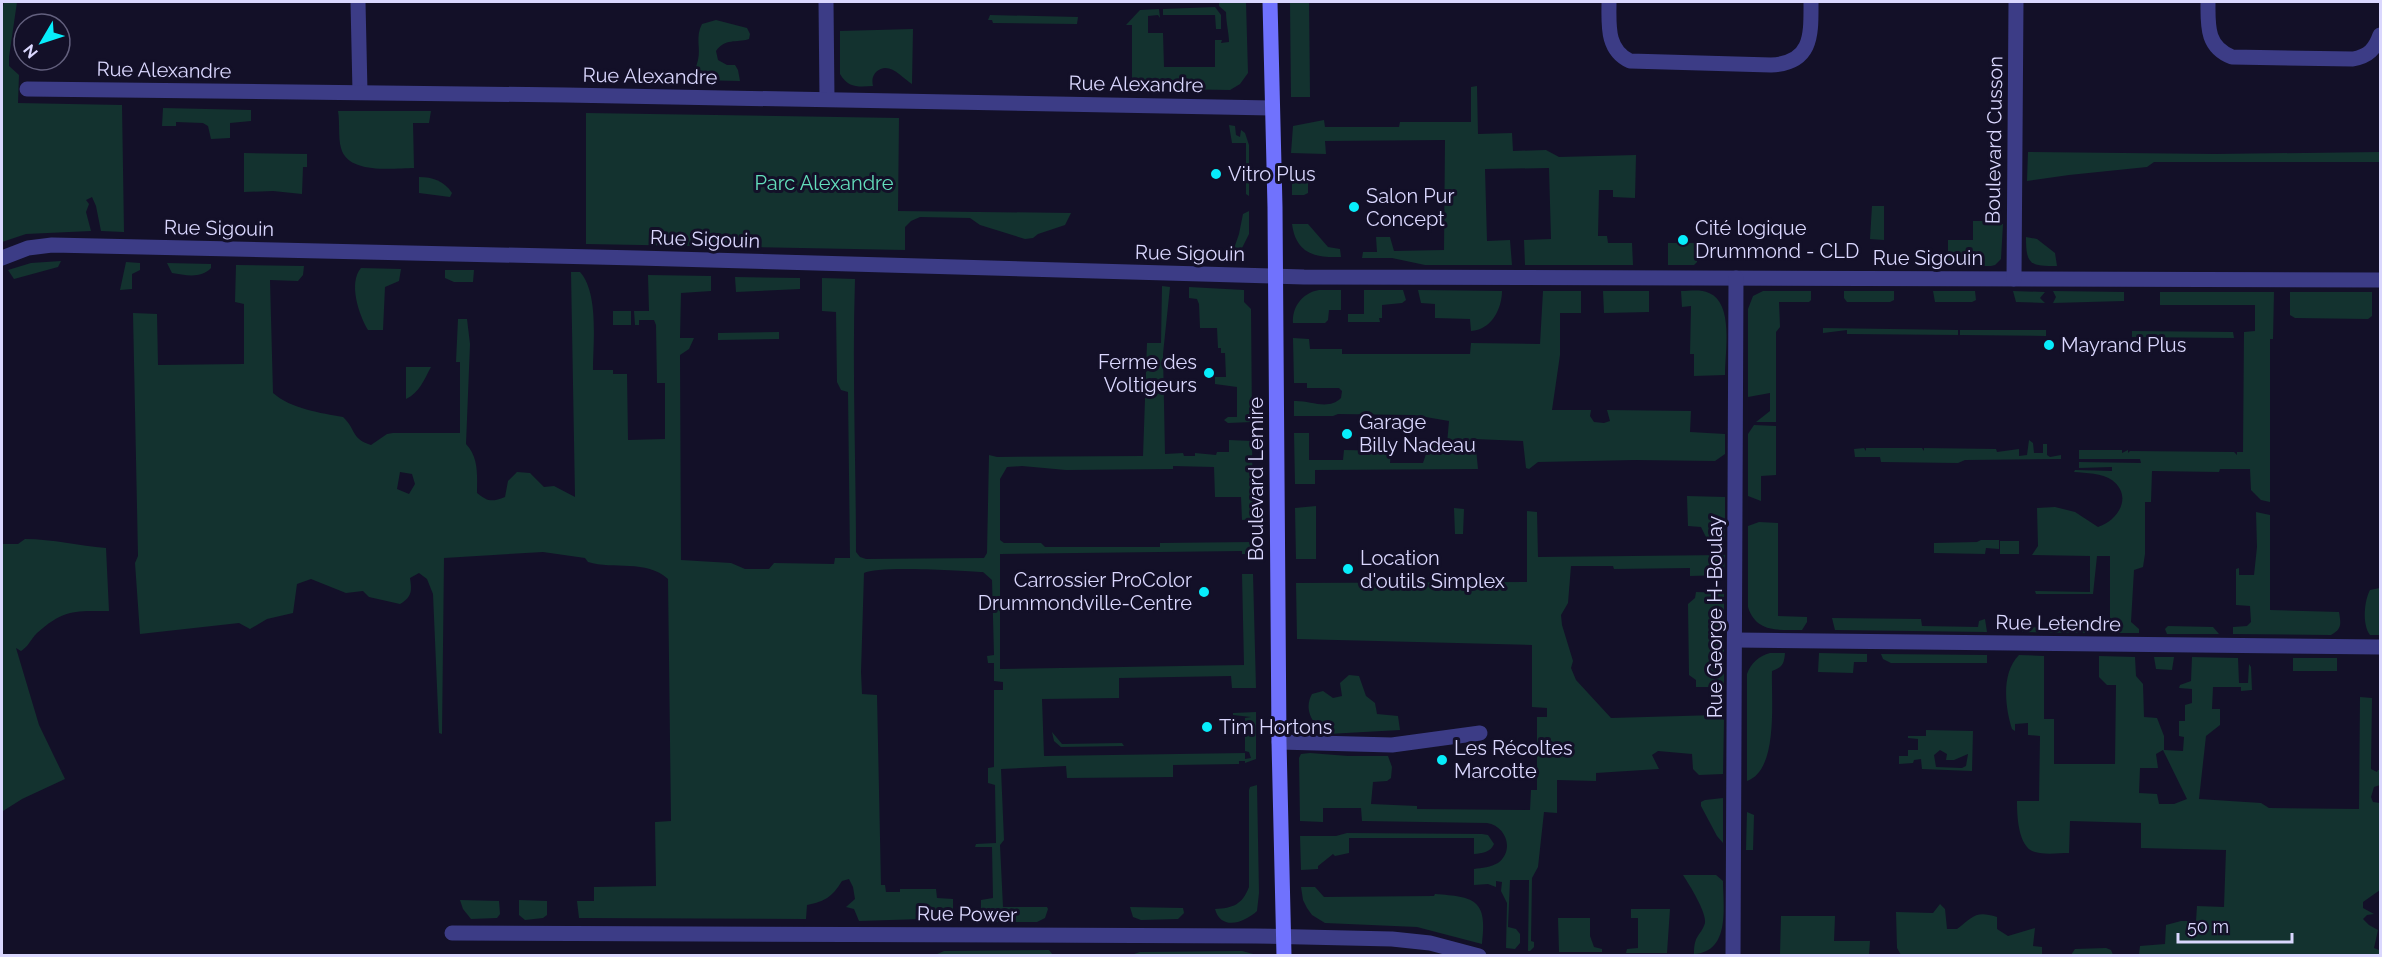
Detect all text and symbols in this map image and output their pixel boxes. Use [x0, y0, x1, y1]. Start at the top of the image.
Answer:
north arrow [12, 12, 72, 72]
text: N [20, 40, 42, 62]
street label: Boulevard Cusson [1981, 56, 2007, 224]
street label: Rue Alexandre [96, 57, 232, 83]
street label: Rue Alexandre [582, 63, 718, 89]
street label: Rue Alexandre [1068, 71, 1204, 97]
place label: Vitro Plus [1228, 162, 1316, 186]
marker: Vitro Plus [1209, 167, 1223, 181]
park label: Parc Alexandre [754, 171, 894, 195]
place label: Salon Pur Concept [1366, 184, 1454, 231]
marker: Salon Pur Concept [1347, 200, 1361, 214]
street label: Rue Sigouin [164, 215, 274, 241]
place label: Cité logique Drummond - CLD [1695, 216, 1859, 263]
street label: Rue Sigouin [649, 225, 761, 253]
marker: Cité logique Drummond - CLD [1676, 233, 1690, 247]
street label: Rue Sigouin [1135, 240, 1245, 266]
street label: Rue Sigouin [1873, 246, 1983, 270]
place label: Mayrand Plus [2061, 333, 2186, 357]
marker: Mayrand Plus [2042, 338, 2056, 352]
place label: Ferme des Voltigeurs [1098, 350, 1197, 397]
marker: Ferme des Voltigeurs [1202, 366, 1216, 380]
street label: Boulevard Lemire [1244, 397, 1268, 561]
place label: Garage Billy Nadeau [1359, 410, 1476, 457]
marker: Garage Billy Nadeau [1340, 427, 1354, 441]
street label: Rue George H-Boulay [1703, 516, 1727, 718]
place label: Location d'outils Simplex [1360, 546, 1505, 593]
marker: Location d'outils Simplex [1341, 562, 1355, 576]
place label: Carrossier ProColor Drummondville-Centre [978, 568, 1192, 615]
marker: Carrossier ProColor Drummondville-Centre [1197, 585, 1211, 599]
street label: Rue Letendre [1995, 610, 2121, 636]
place label: Tim Hortons [1219, 715, 1332, 739]
marker: Tim Hortons [1200, 720, 1214, 734]
place label: Les Récoltes Marcotte [1454, 736, 1573, 783]
marker: Les Récoltes Marcotte [1435, 753, 1449, 767]
street label: Rue Power [917, 901, 1017, 927]
scale bar [2178, 906, 2292, 944]
text: 50 m [2187, 916, 2229, 937]

